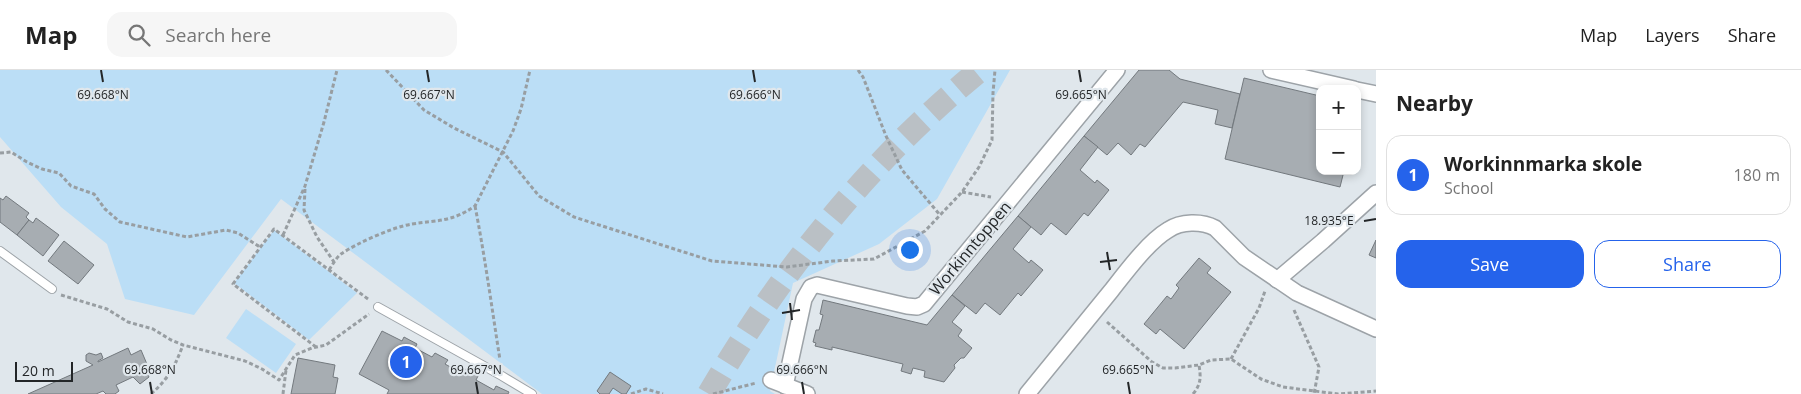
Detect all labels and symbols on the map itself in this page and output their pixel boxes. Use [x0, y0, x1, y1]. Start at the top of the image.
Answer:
text: 69.668°N [77, 86, 129, 103]
text: 69.667°N [403, 86, 455, 103]
text: 69.666°N [729, 86, 781, 103]
text: 69.665°N [1055, 86, 1107, 103]
street label: Workinntoppen [924, 196, 1016, 300]
text: 18.935°E [1304, 212, 1354, 229]
your location [897, 237, 923, 263]
pin: 1 [390, 343, 422, 381]
scale bar [15, 359, 72, 382]
text: 69.668°N [124, 361, 176, 378]
text: 69.667°N [450, 361, 502, 378]
text: 69.666°N [776, 361, 828, 378]
text: 69.665°N [1102, 361, 1154, 378]

